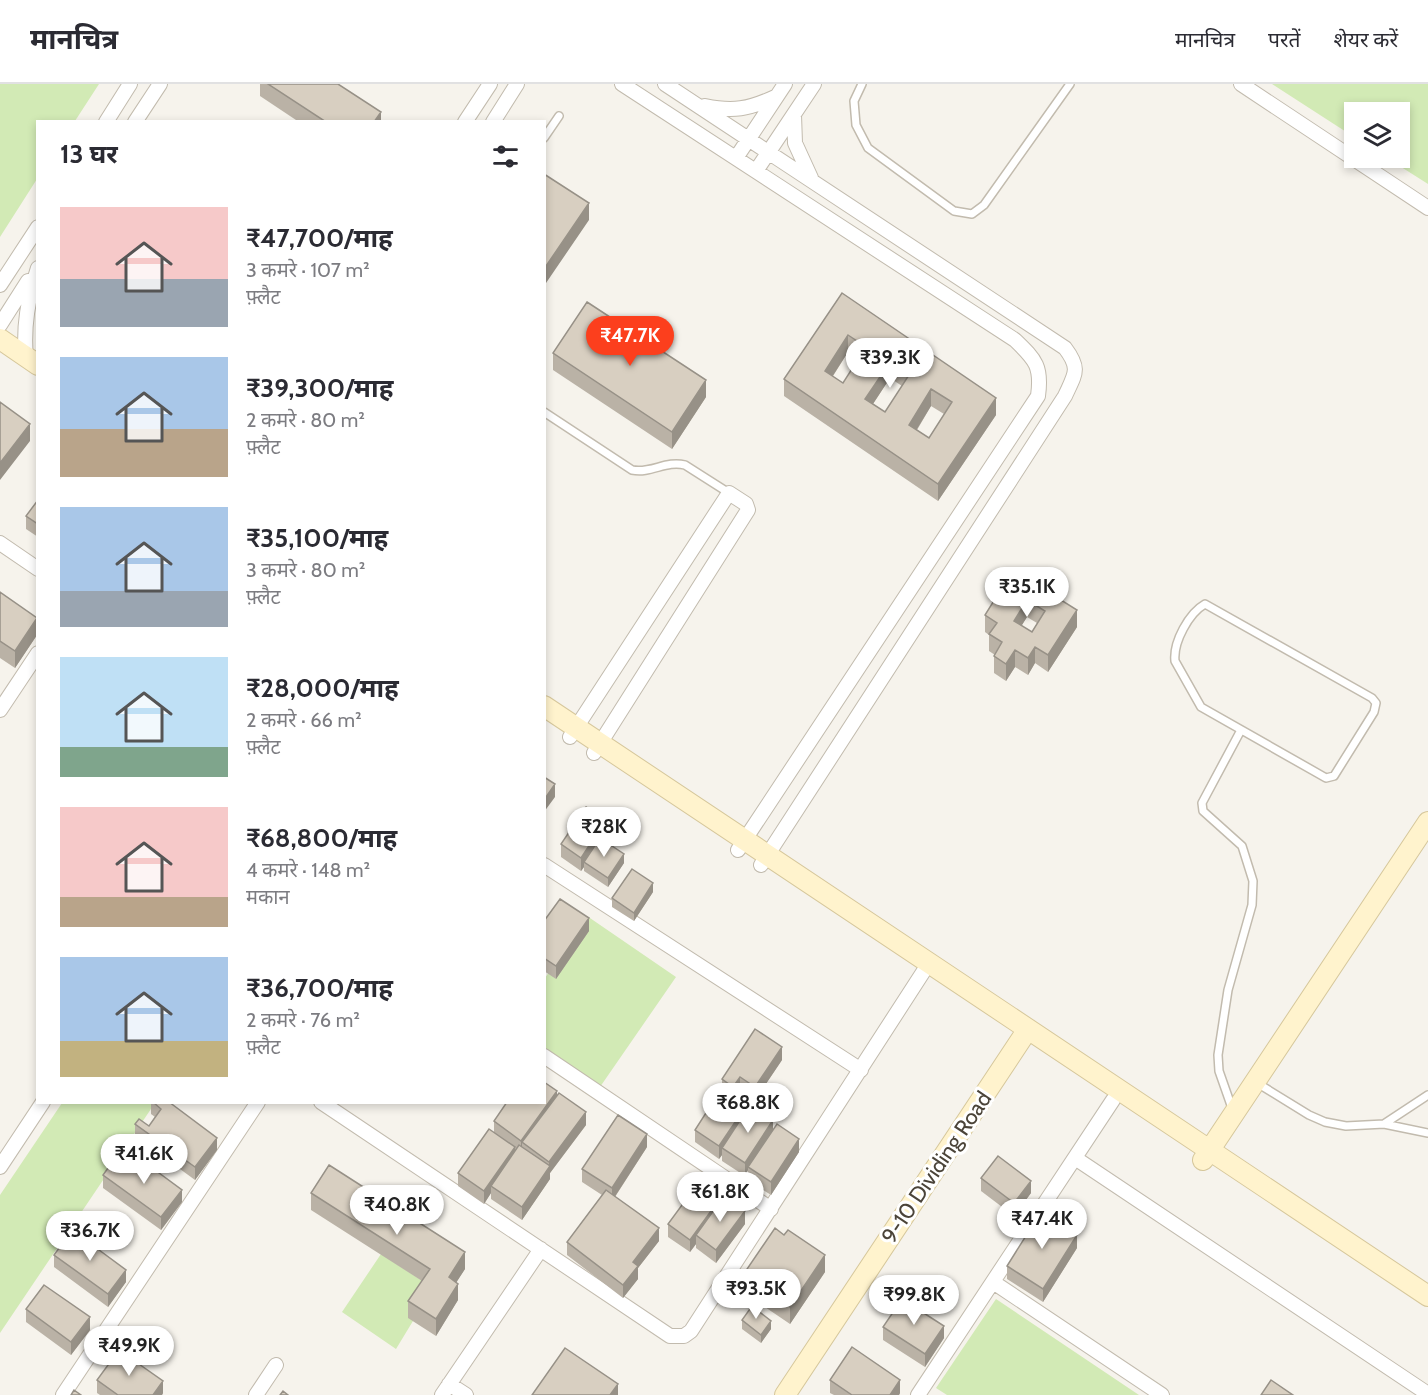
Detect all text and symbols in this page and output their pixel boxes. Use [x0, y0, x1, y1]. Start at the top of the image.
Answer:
text: मानचित्र [30, 22, 118, 56]
text: मानचित्र [1175, 27, 1235, 52]
text: परतें [1268, 27, 1301, 52]
text: शेयर करें [1334, 27, 1398, 52]
map controls [1344, 102, 1410, 168]
button: layers [1344, 102, 1410, 168]
text: 13 घर [60, 138, 118, 170]
icon: filters [489, 140, 522, 173]
text: ₹47,700/माह [246, 222, 393, 254]
icon: home [108, 231, 180, 303]
text: 3 कमरे · 107 m² [246, 258, 370, 282]
text: फ़्लैट [246, 285, 281, 309]
pin: ₹47.7K [581, 316, 679, 367]
text: ₹47.7K [600, 323, 660, 347]
pin: ₹39.3K [841, 338, 939, 389]
text: ₹39.3K [860, 345, 920, 369]
text: ₹39,300/माह [246, 372, 393, 404]
icon: home [108, 381, 180, 453]
text: 2 कमरे · 80 m² [246, 408, 365, 432]
text: फ़्लैट [246, 435, 281, 459]
text: ₹35,100/माह [246, 522, 388, 554]
icon: home [108, 531, 180, 603]
text: 3 कमरे · 80 m² [246, 558, 365, 582]
pin: ₹35.1K [978, 567, 1076, 618]
text: ₹35.1K [999, 574, 1055, 598]
text: फ़्लैट [246, 585, 281, 609]
text: ₹28,000/माह [246, 672, 399, 704]
icon: home [108, 681, 180, 753]
text: 2 कमरे · 66 m² [246, 708, 362, 732]
text: फ़्लैट [246, 735, 281, 759]
pin: ₹28K [568, 807, 640, 858]
text: ₹28K [581, 814, 627, 838]
text: ₹68,800/माह [246, 822, 397, 854]
icon: home [108, 831, 180, 903]
text: 4 कमरे · 148 m² [246, 858, 370, 882]
text: मकान [246, 885, 290, 909]
text: ₹36,700/माह [246, 972, 393, 1004]
icon: home [108, 981, 180, 1053]
text: 2 कमरे · 76 m² [246, 1008, 360, 1032]
text: फ़्लैट [246, 1035, 281, 1059]
pin: ₹68.8K [699, 1083, 797, 1134]
street label: 9-10 Dividing Road [876, 1086, 997, 1249]
text: ₹68.8K [716, 1090, 780, 1114]
pin: ₹41.6K [95, 1134, 193, 1185]
text: ₹41.6K [115, 1141, 173, 1165]
pin: ₹61.8K [671, 1172, 769, 1223]
text: ₹61.8K [691, 1179, 749, 1203]
pin: ₹40.8K [348, 1185, 446, 1236]
text: ₹40.8K [364, 1192, 430, 1216]
pin: ₹47.4K [993, 1199, 1091, 1250]
text: ₹47.4K [1011, 1206, 1073, 1230]
pin: ₹36.7K [41, 1211, 139, 1262]
text: ₹36.7K [60, 1218, 120, 1242]
pin: ₹93.5K [707, 1269, 805, 1320]
pin: ₹99.8K [865, 1275, 963, 1326]
text: ₹93.5K [726, 1276, 786, 1300]
text: ₹99.8K [883, 1282, 945, 1306]
pin: ₹49.9K [80, 1326, 178, 1377]
text: ₹49.9K [98, 1333, 160, 1357]

